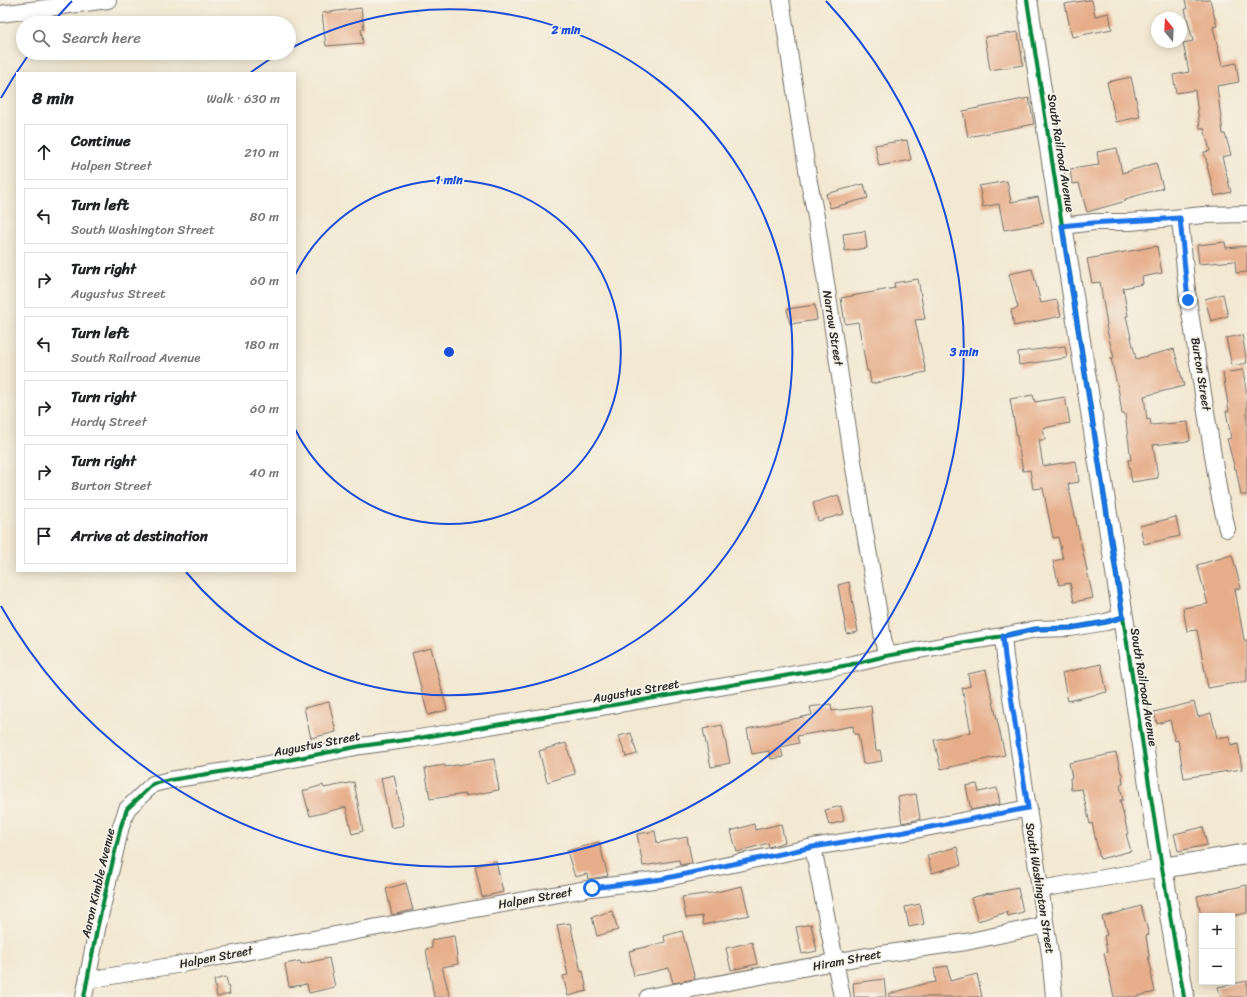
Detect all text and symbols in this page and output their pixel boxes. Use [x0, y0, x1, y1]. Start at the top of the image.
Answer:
north arrow [1151, 12, 1187, 48]
search box [16, 16, 296, 60]
text: 2 min [550, 19, 581, 41]
text: Search here [62, 25, 141, 51]
icon: search [30, 27, 52, 49]
text: 8 min [32, 83, 74, 113]
text: Walk · 630 m [206, 87, 280, 110]
street label: South Railroad Avenue [1041, 92, 1081, 214]
text: Continue [71, 128, 131, 154]
icon: ahead [33, 141, 55, 163]
text: 210 m [244, 141, 279, 164]
text: Halpen Street [71, 154, 152, 177]
text: 1 min [435, 169, 463, 191]
text: Turn left [71, 192, 129, 218]
icon: left [33, 205, 55, 227]
text: 80 m [250, 205, 279, 228]
text: South Washington Street [71, 218, 215, 241]
text: Turn right [71, 256, 136, 282]
icon: right [33, 269, 55, 291]
text: 60 m [250, 269, 279, 292]
text: Augustus Street [71, 282, 166, 305]
street label: Narrow Street [816, 289, 850, 368]
route end [1179, 291, 1197, 309]
text: Turn left [71, 320, 129, 346]
icon: left [33, 333, 55, 355]
text: 180 m [244, 333, 279, 356]
street label: Burton Street [1184, 336, 1218, 414]
text: 3 min [949, 341, 979, 363]
centre of rings [442, 345, 456, 359]
text: South Railroad Avenue [71, 346, 201, 369]
text: Turn right [71, 384, 136, 410]
icon: right [33, 397, 55, 419]
text: 60 m [250, 397, 279, 420]
text: Hardy Street [71, 410, 147, 433]
text: Turn right [71, 448, 136, 474]
icon: right [33, 461, 55, 483]
text: 40 m [249, 461, 279, 484]
text: Burton Street [71, 474, 152, 497]
text: Arrive at destination [71, 523, 208, 549]
icon: arrive [33, 525, 55, 547]
street label: South Railroad Avenue [1124, 626, 1164, 748]
street label: Augustus Street [590, 673, 681, 710]
street label: Augustus Street [271, 725, 362, 763]
street label: South Washington Street [1019, 821, 1061, 955]
street label: Aaron Kimble Avenue [74, 826, 121, 941]
route start [583, 879, 601, 897]
street label: Halpen Street [496, 880, 575, 915]
map controls [1199, 913, 1235, 985]
button: + [1199, 913, 1235, 949]
street label: Halpen Street [177, 939, 256, 975]
street label: Hiram Street [811, 943, 883, 977]
button: − [1199, 949, 1235, 985]

